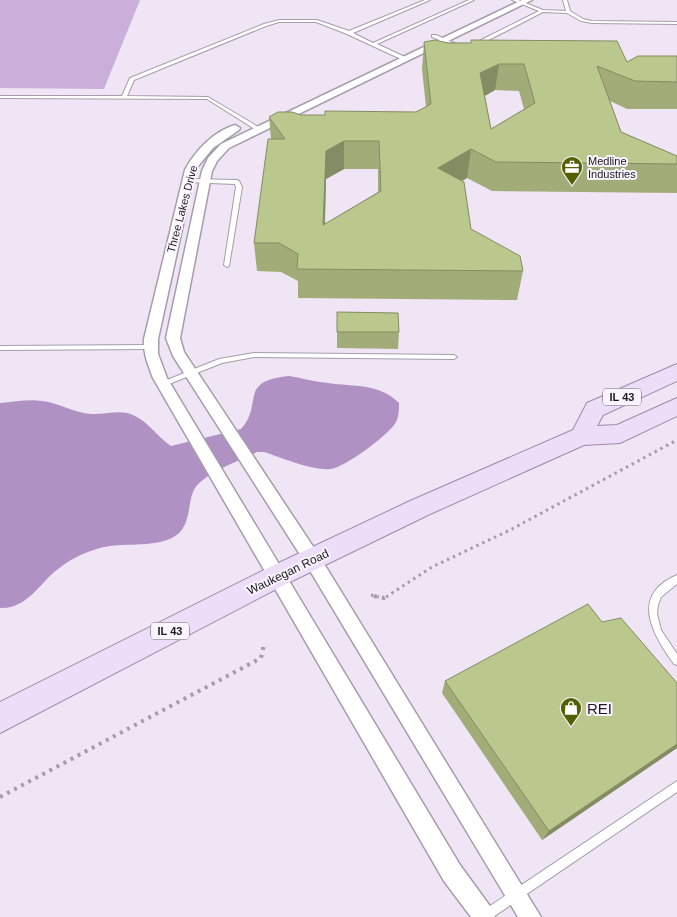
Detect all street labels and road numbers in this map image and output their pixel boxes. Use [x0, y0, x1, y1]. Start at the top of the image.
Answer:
street label: Three Lakes Drive [165, 164, 199, 254]
road number: IL 43 [603, 388, 641, 406]
street label: Waukegan Road [245, 546, 331, 598]
road number: IL 43 [151, 622, 189, 640]

